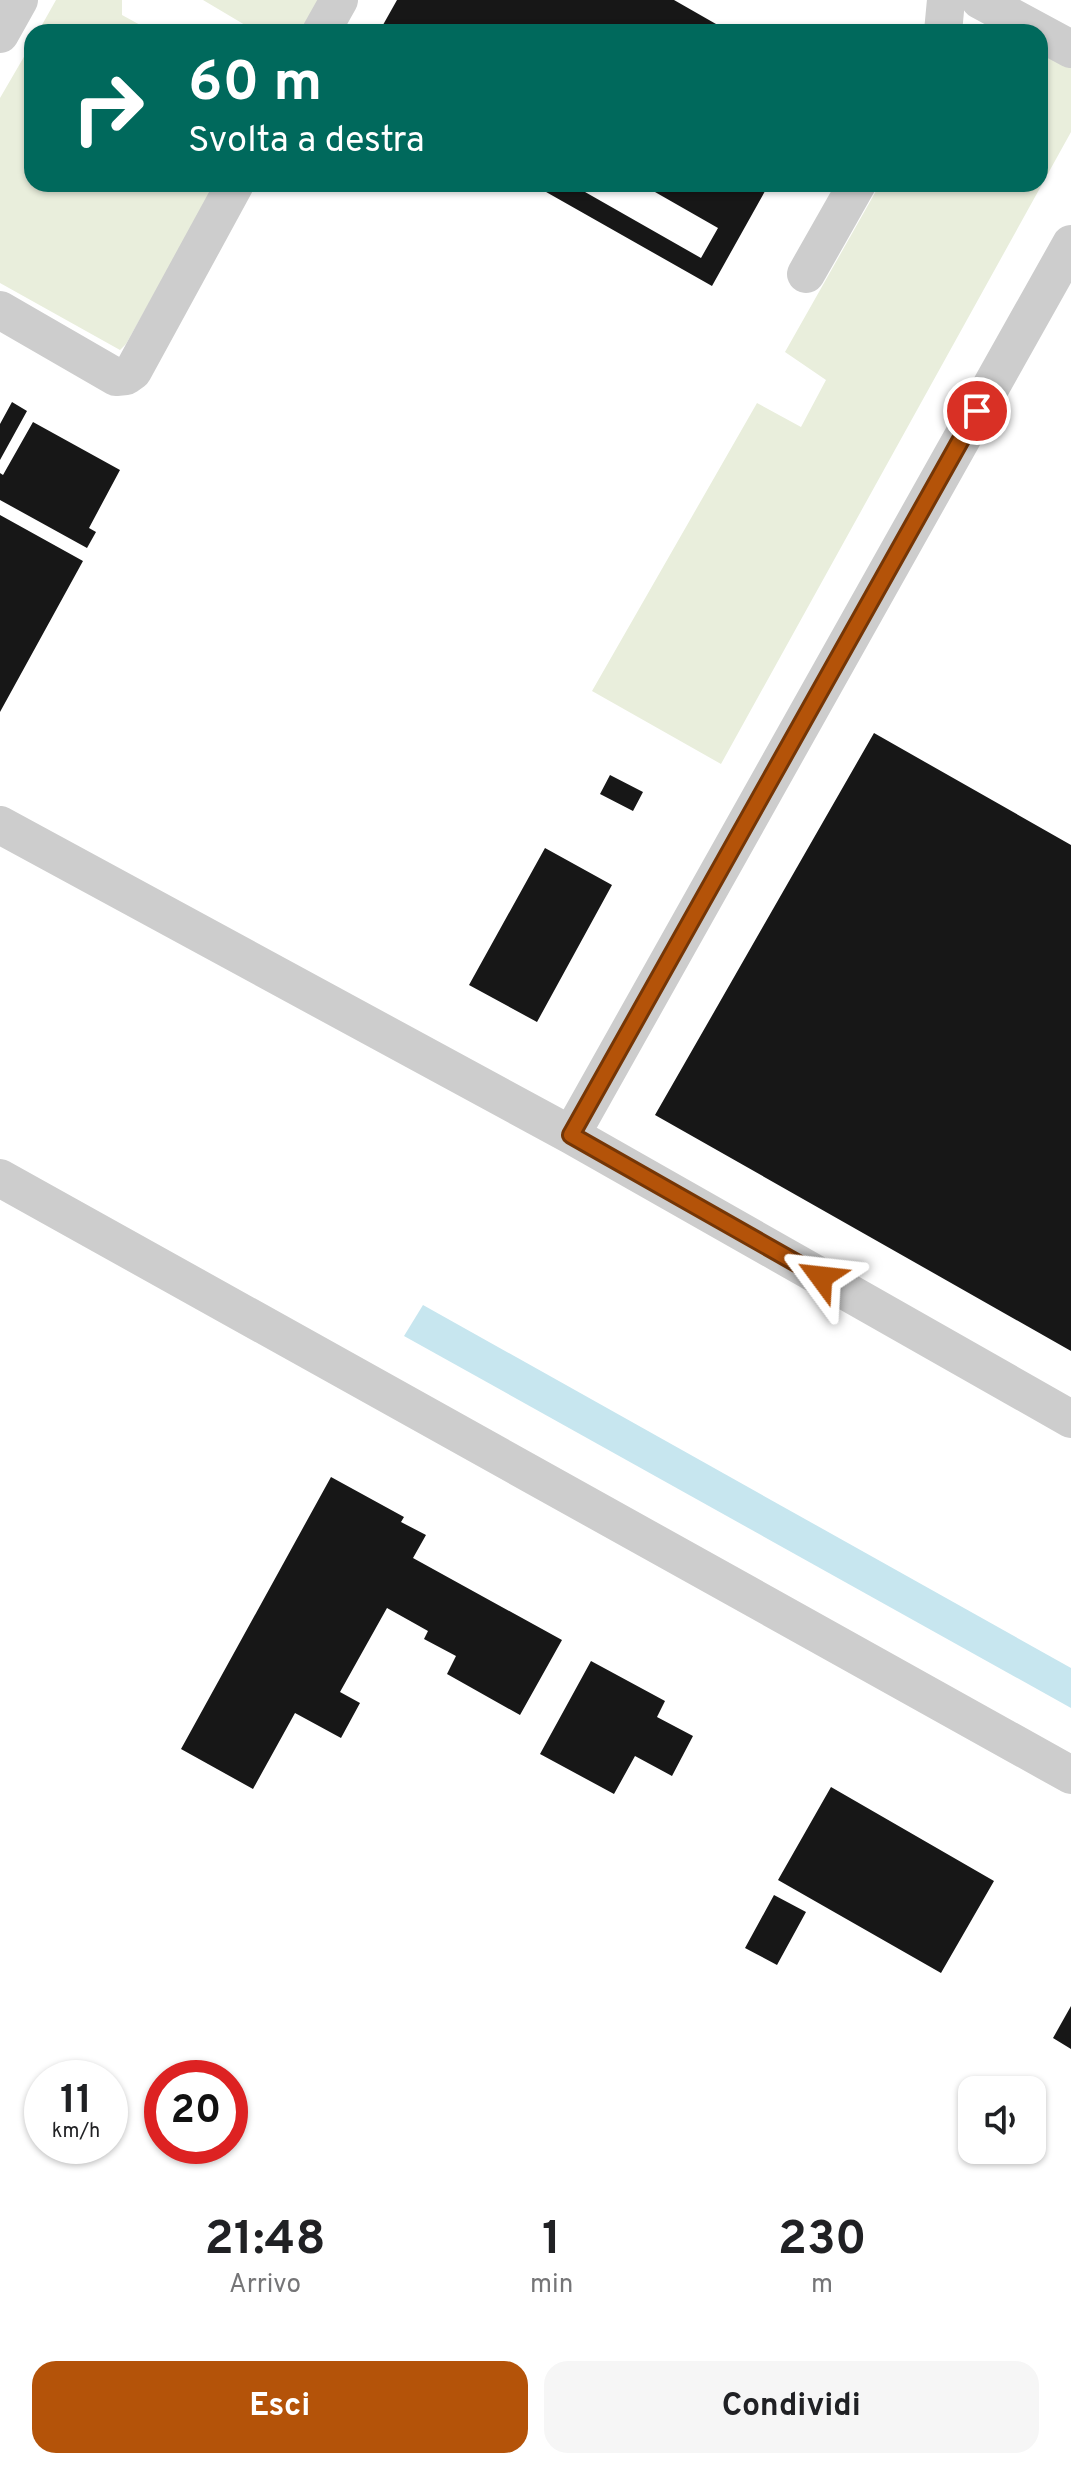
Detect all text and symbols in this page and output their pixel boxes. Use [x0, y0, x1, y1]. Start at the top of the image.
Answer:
text: 60 m [188, 50, 322, 120]
icon: right [56, 56, 160, 160]
text: Svolta a destra [188, 119, 425, 165]
pin [943, 377, 1011, 445]
icon: arrive [955, 389, 999, 433]
position arrow [779, 1235, 863, 1319]
speed limit sign: 20 [144, 2060, 248, 2164]
map controls [958, 2076, 1046, 2164]
button: sound [958, 2076, 1046, 2164]
text: 11 [60, 2077, 92, 2127]
text: km/h [52, 2119, 100, 2145]
text: 21:48 [204, 2211, 326, 2271]
text: 1 [542, 2211, 561, 2271]
text: 230 [778, 2211, 867, 2271]
text: Arrivo [229, 2269, 301, 2302]
text: min [530, 2269, 573, 2302]
text: m [811, 2269, 833, 2302]
button: Esci [32, 2361, 528, 2453]
button: Condividi [544, 2361, 1039, 2453]

